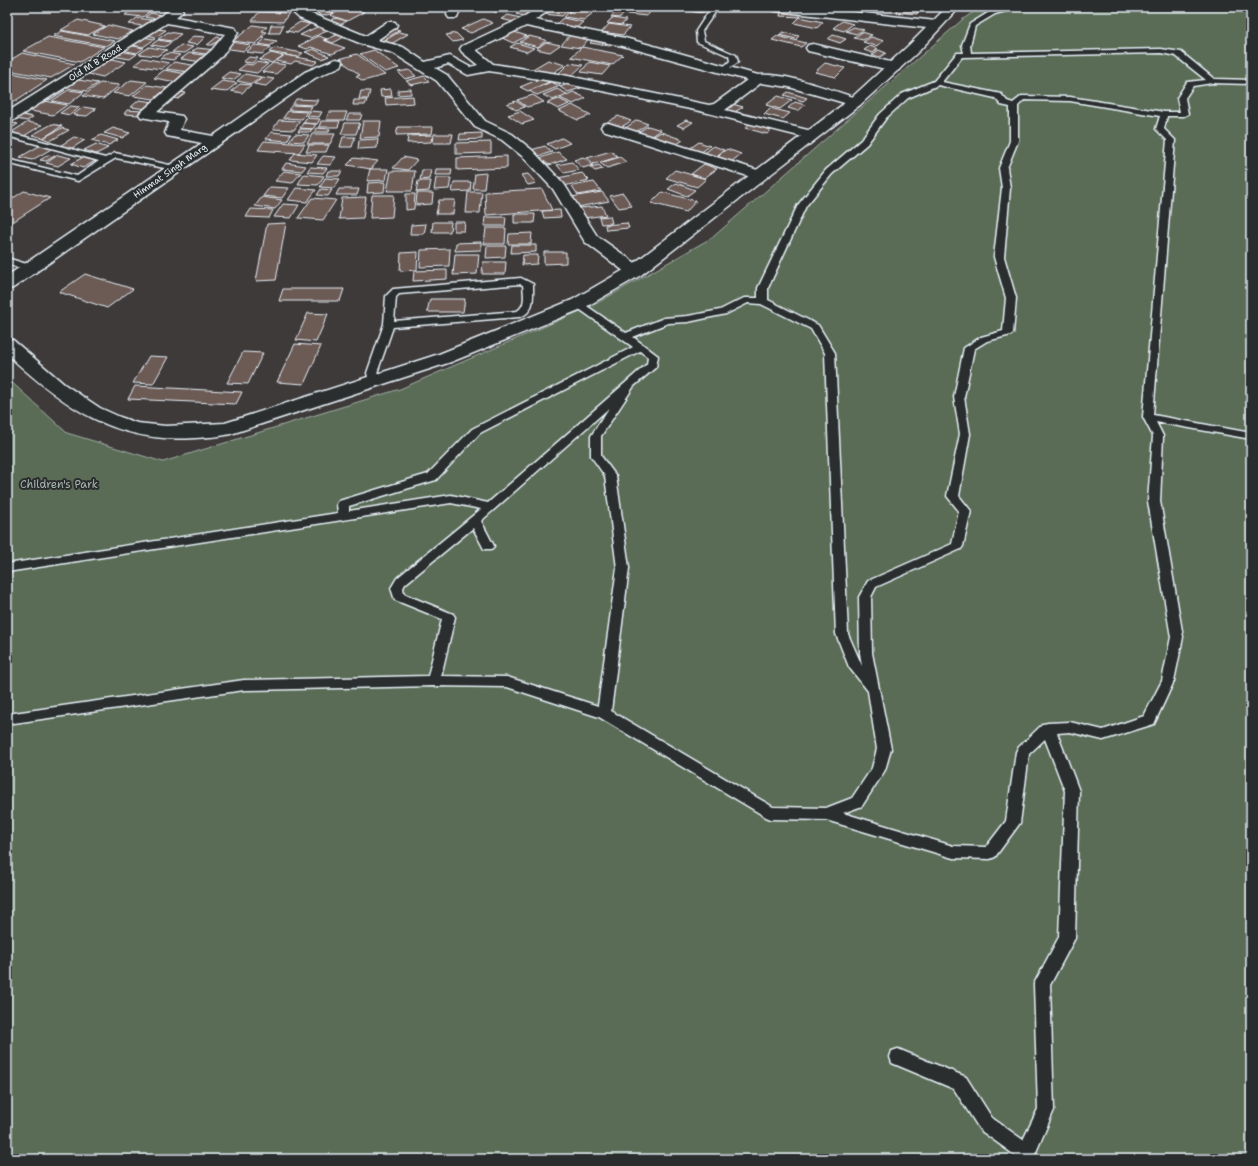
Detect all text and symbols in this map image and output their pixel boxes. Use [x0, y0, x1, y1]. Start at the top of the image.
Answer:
street label: Old M B Road [66, 42, 124, 84]
street label: Himmat Singh Marg [131, 141, 210, 201]
park label: Children's Park [20, 477, 98, 492]

